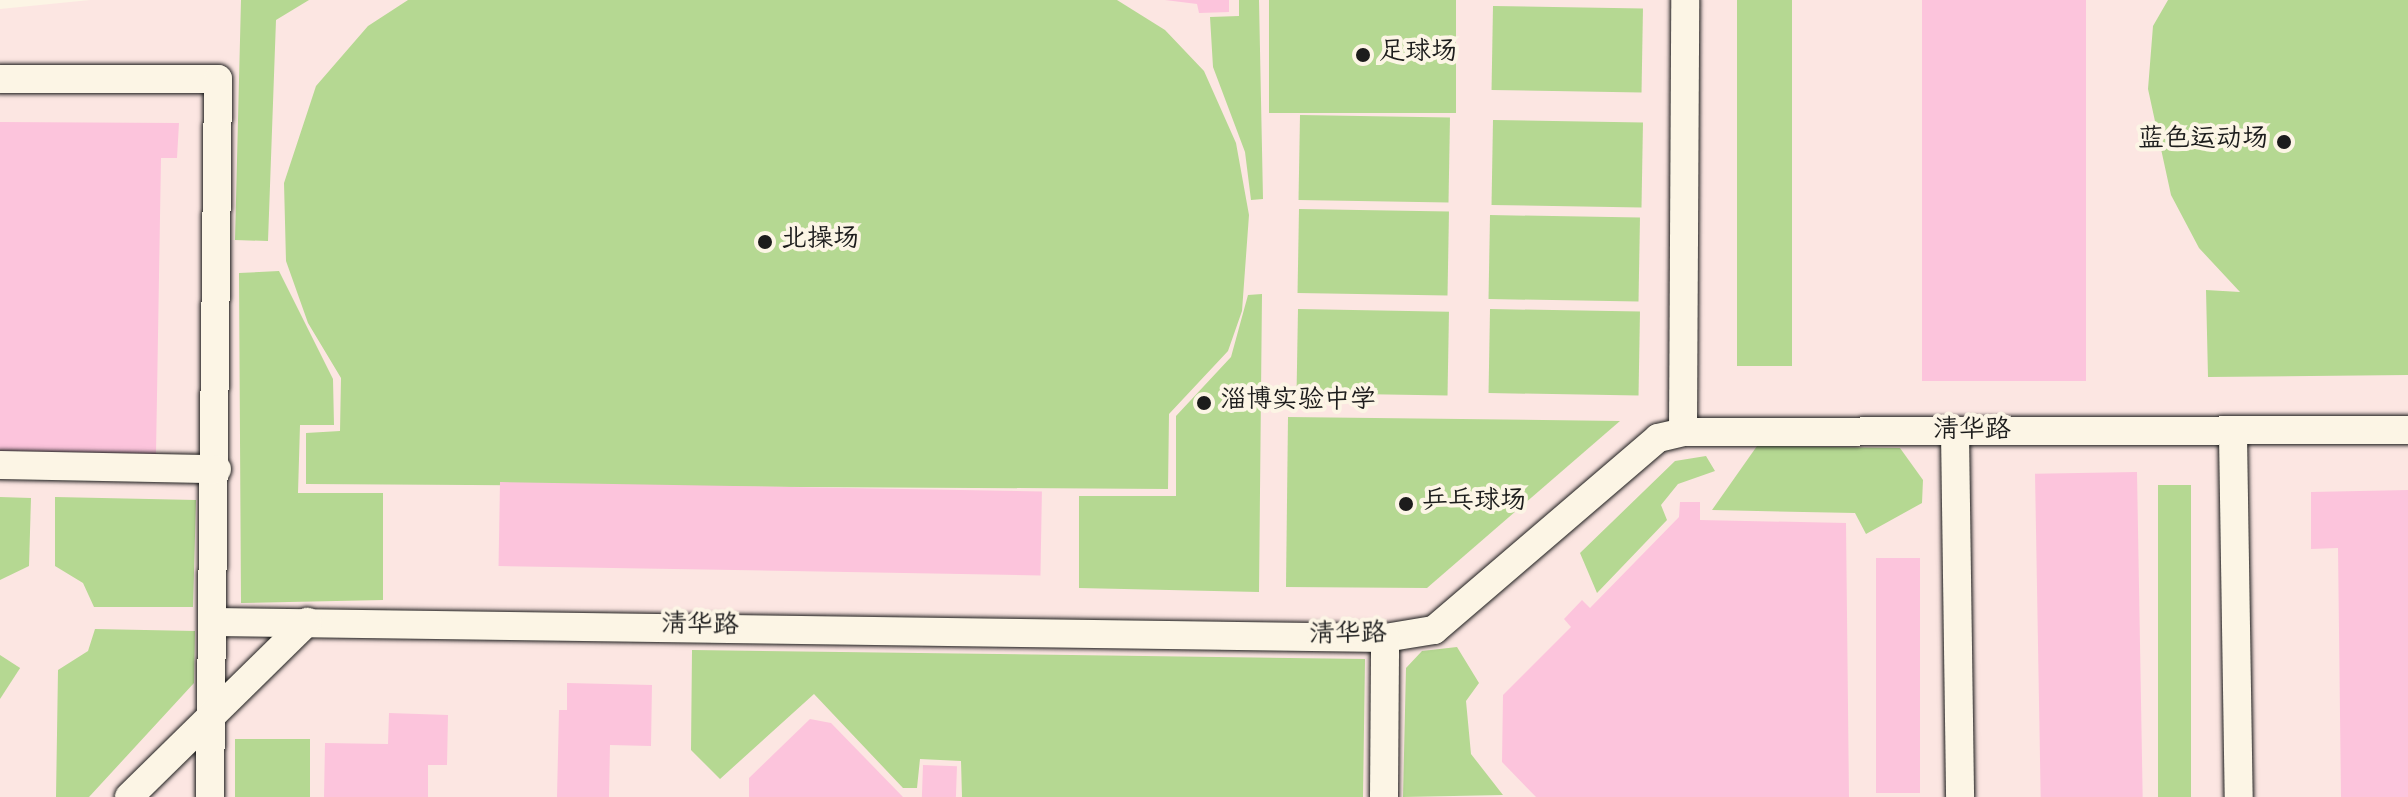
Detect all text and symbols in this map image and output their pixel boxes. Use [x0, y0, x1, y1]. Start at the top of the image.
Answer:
place label: 足球场 [1379, 39, 1457, 71]
marker: 足球场 [1354, 46, 1372, 64]
place label: 蓝色运动场 [2138, 126, 2268, 158]
marker: 蓝色运动场 [2275, 133, 2293, 151]
place label: 北操场 [781, 226, 859, 258]
marker: 北操场 [756, 233, 774, 251]
place label: 淄博实验中学 [1220, 387, 1376, 419]
marker: 淄博实验中学 [1195, 394, 1213, 412]
street label: 清华路 [1933, 417, 2011, 449]
place label: 乒乓球场 [1422, 488, 1526, 520]
marker: 乒乓球场 [1397, 495, 1415, 513]
street label: 清华路 [661, 612, 739, 644]
street label: 清华路 [1309, 621, 1387, 653]

